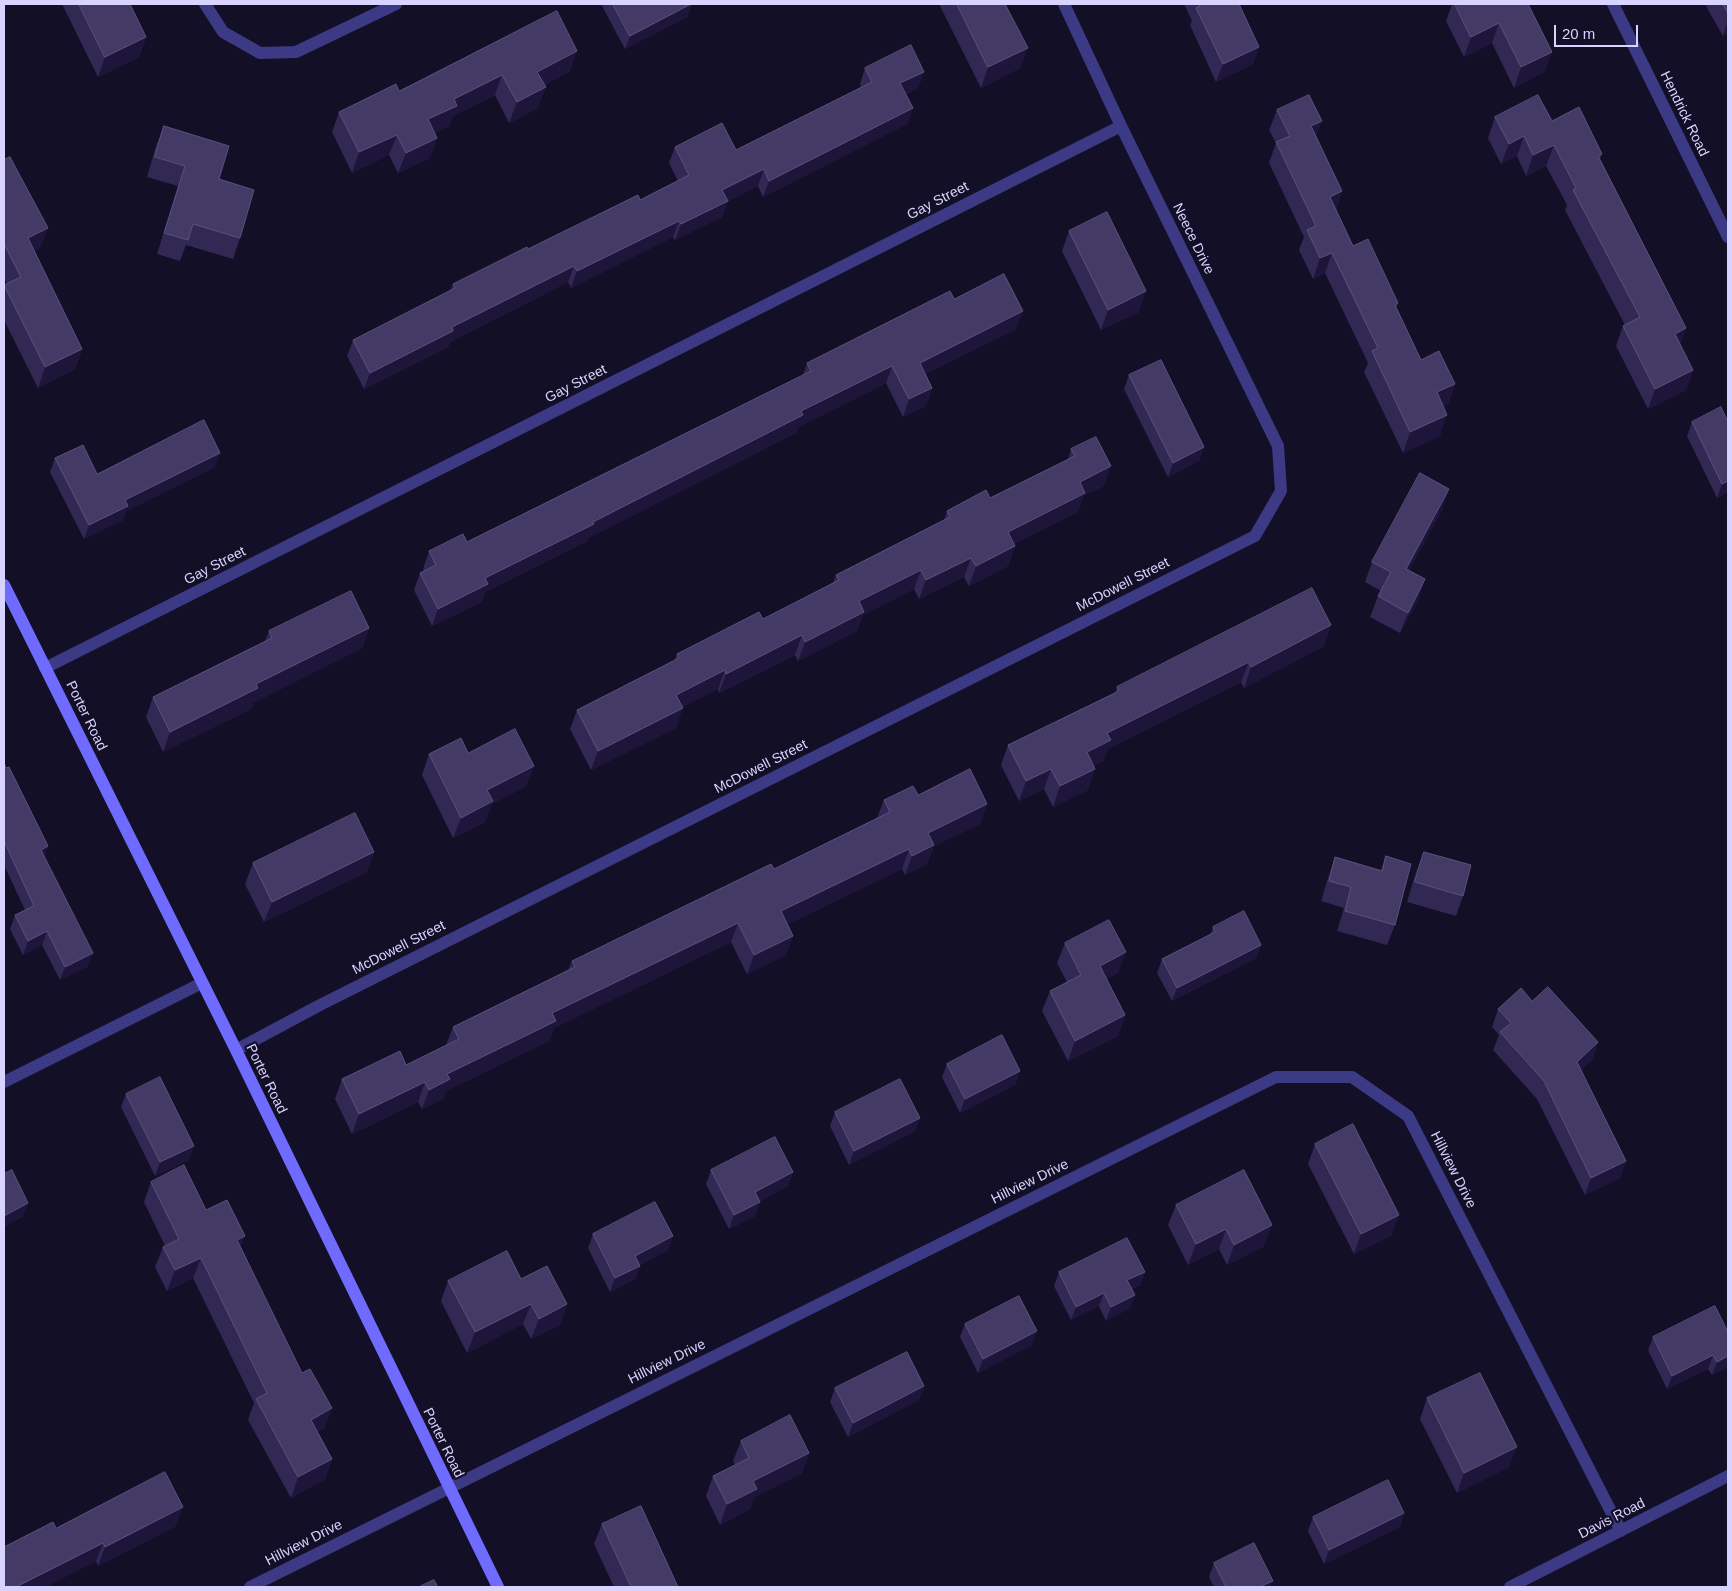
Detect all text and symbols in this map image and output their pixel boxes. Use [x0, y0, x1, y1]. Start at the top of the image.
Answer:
scale bar [1557, 15, 1641, 47]
text: 20 m [1562, 25, 1595, 42]
street label: Hendrick Road [1656, 69, 1712, 159]
street label: Gay Street [904, 178, 972, 224]
street label: Neece Drive [1169, 201, 1217, 277]
street label: Gay Street [542, 361, 610, 407]
street label: Gay Street [181, 543, 249, 589]
street label: McDowell Street [1074, 554, 1172, 616]
street label: Porter Road [62, 678, 110, 754]
street label: McDowell Street [712, 736, 810, 798]
street label: McDowell Street [350, 917, 448, 979]
street label: Porter Road [242, 1041, 290, 1117]
street label: Hillview Drive [1426, 1129, 1480, 1211]
street label: Hillview Drive [989, 1156, 1071, 1208]
street label: Hillview Drive [626, 1336, 708, 1388]
street label: Porter Road [419, 1405, 467, 1481]
street label: Davis Road [1576, 1495, 1648, 1543]
street label: Hillview Drive [263, 1516, 345, 1570]

